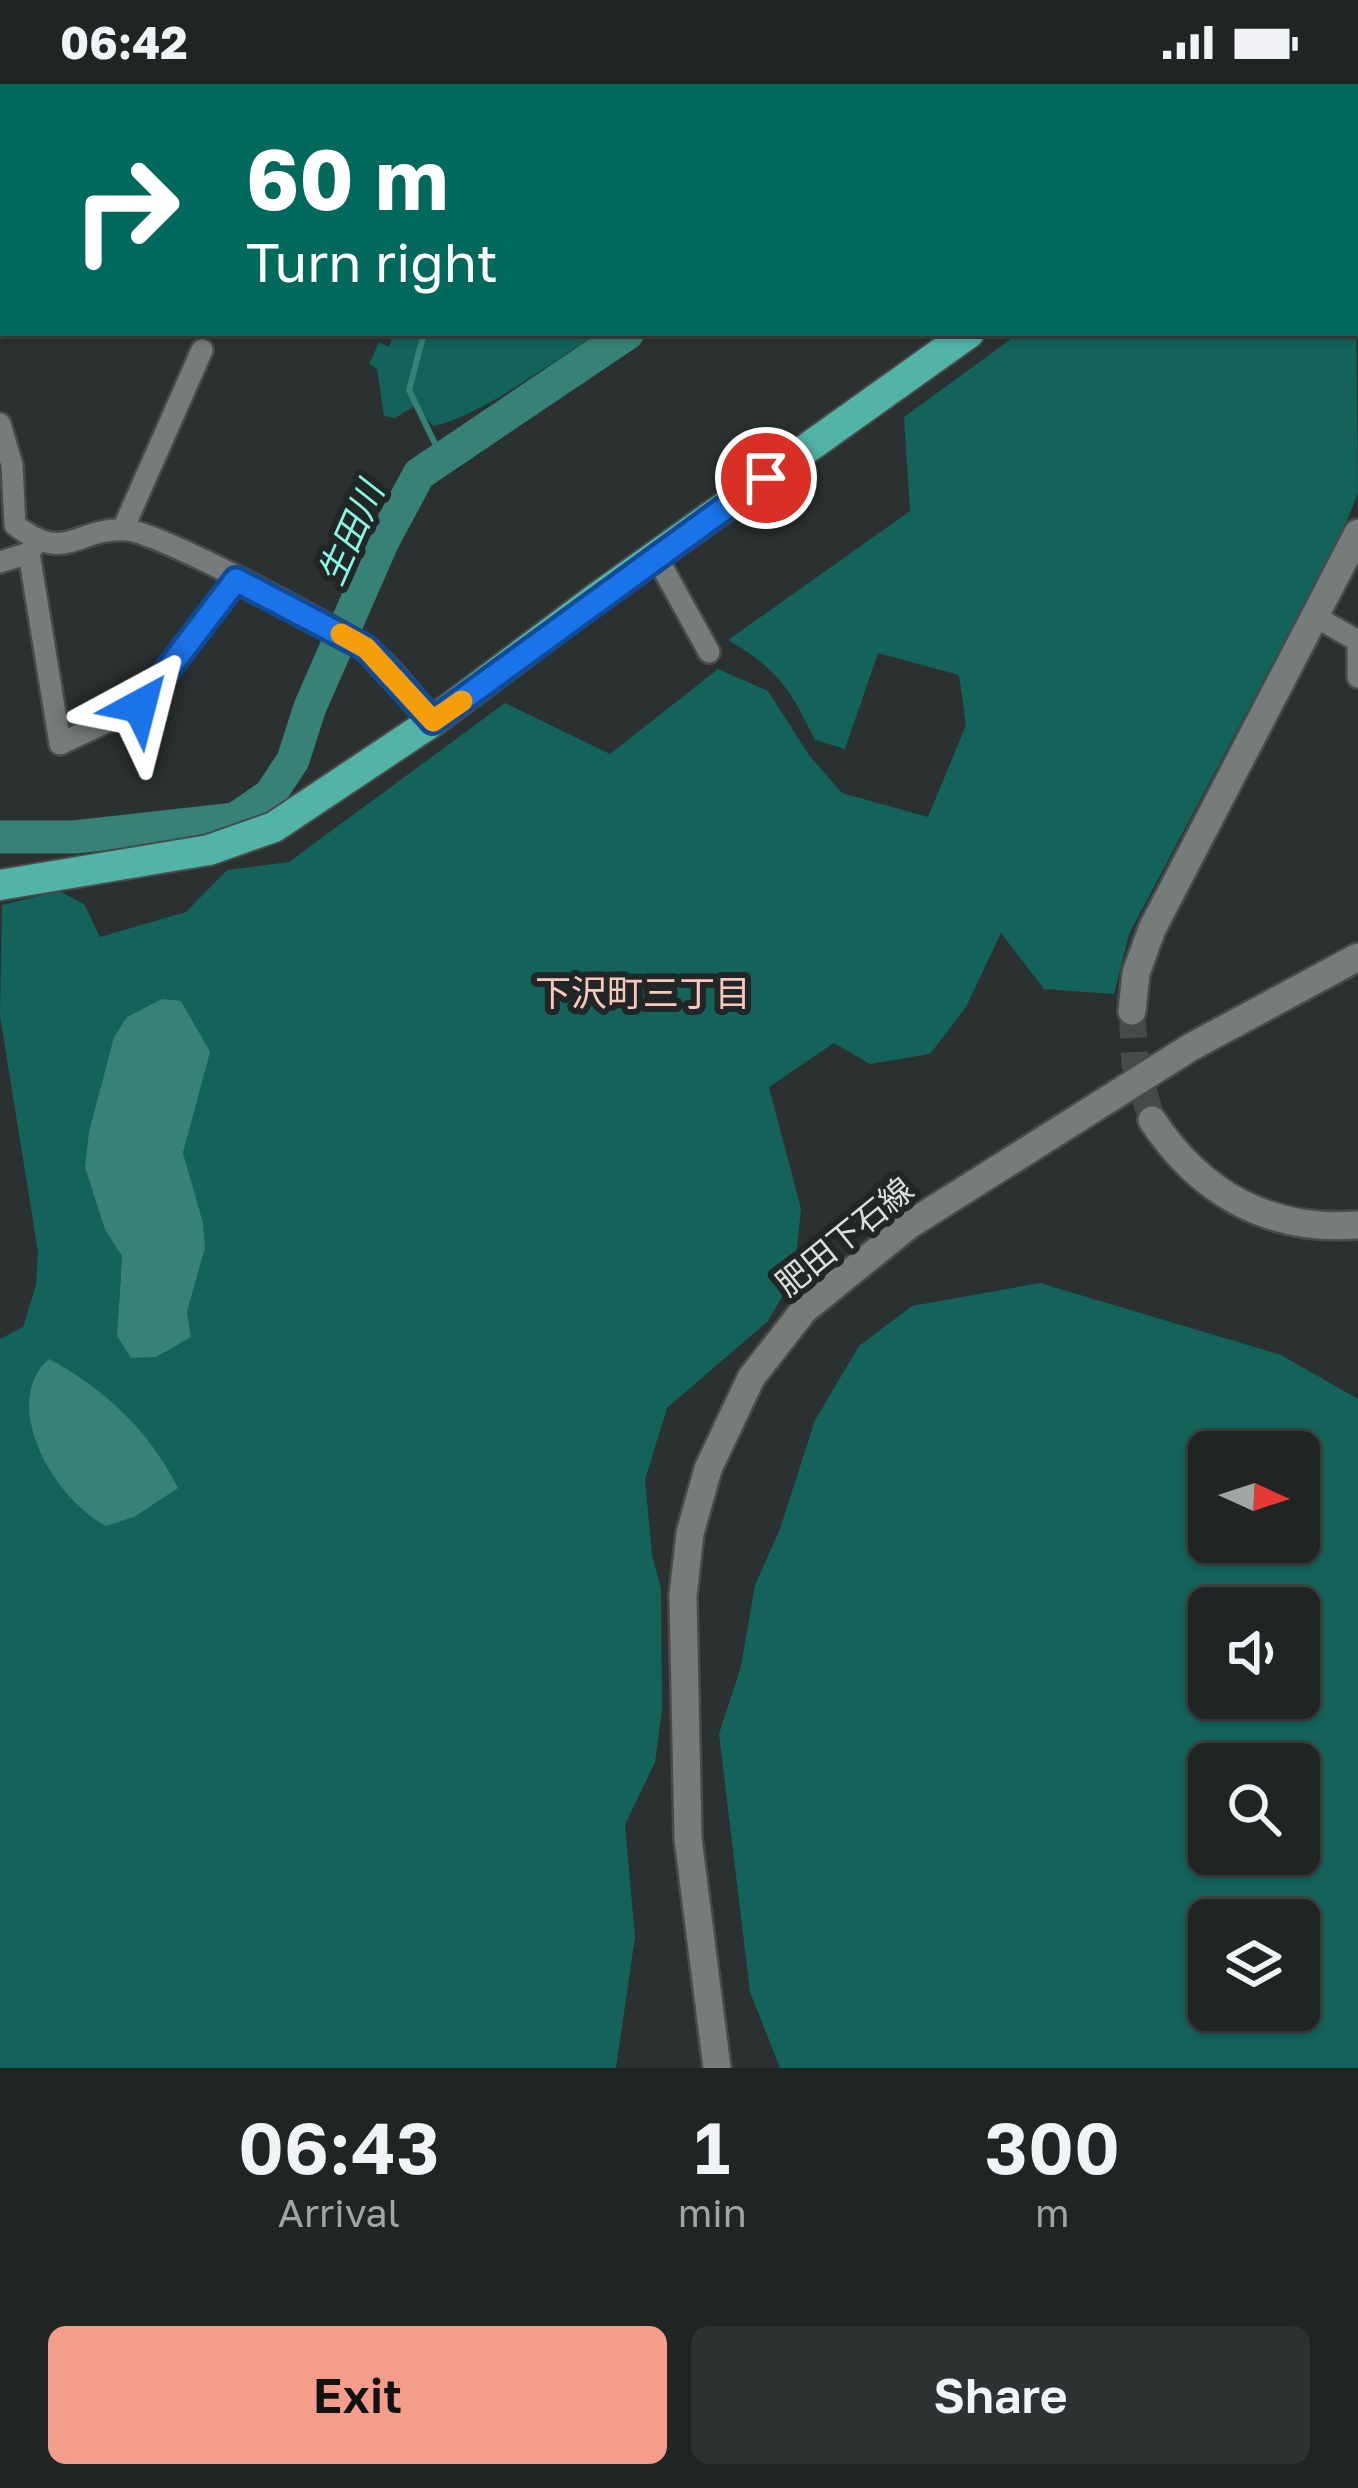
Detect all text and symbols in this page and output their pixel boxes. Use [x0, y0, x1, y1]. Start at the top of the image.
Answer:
text: 06:42 [60, 15, 188, 69]
text: 60 m [246, 128, 448, 228]
icon: right [48, 132, 204, 288]
text: Turn right [246, 229, 498, 294]
pin [715, 427, 817, 529]
icon: arrive [733, 445, 799, 511]
water label: 生田川 [308, 471, 393, 591]
position arrow [77, 643, 203, 769]
district label: 下沢町三丁目 [535, 971, 751, 1014]
street label: 肥田下石線 [768, 1169, 920, 1303]
north arrow [1188, 1431, 1320, 1563]
map controls [1188, 1431, 1320, 2031]
button: sound [1188, 1587, 1320, 1719]
button: search [1188, 1743, 1320, 1875]
button: layers [1188, 1899, 1320, 2031]
text: 06:43 [238, 2103, 440, 2190]
text: 1 [694, 2103, 730, 2190]
text: 300 [985, 2103, 1120, 2190]
text: Arrival [278, 2189, 400, 2236]
text: min [678, 2189, 747, 2236]
text: m [1035, 2189, 1070, 2236]
button: Exit [48, 2326, 667, 2464]
button: Share [691, 2326, 1310, 2464]

